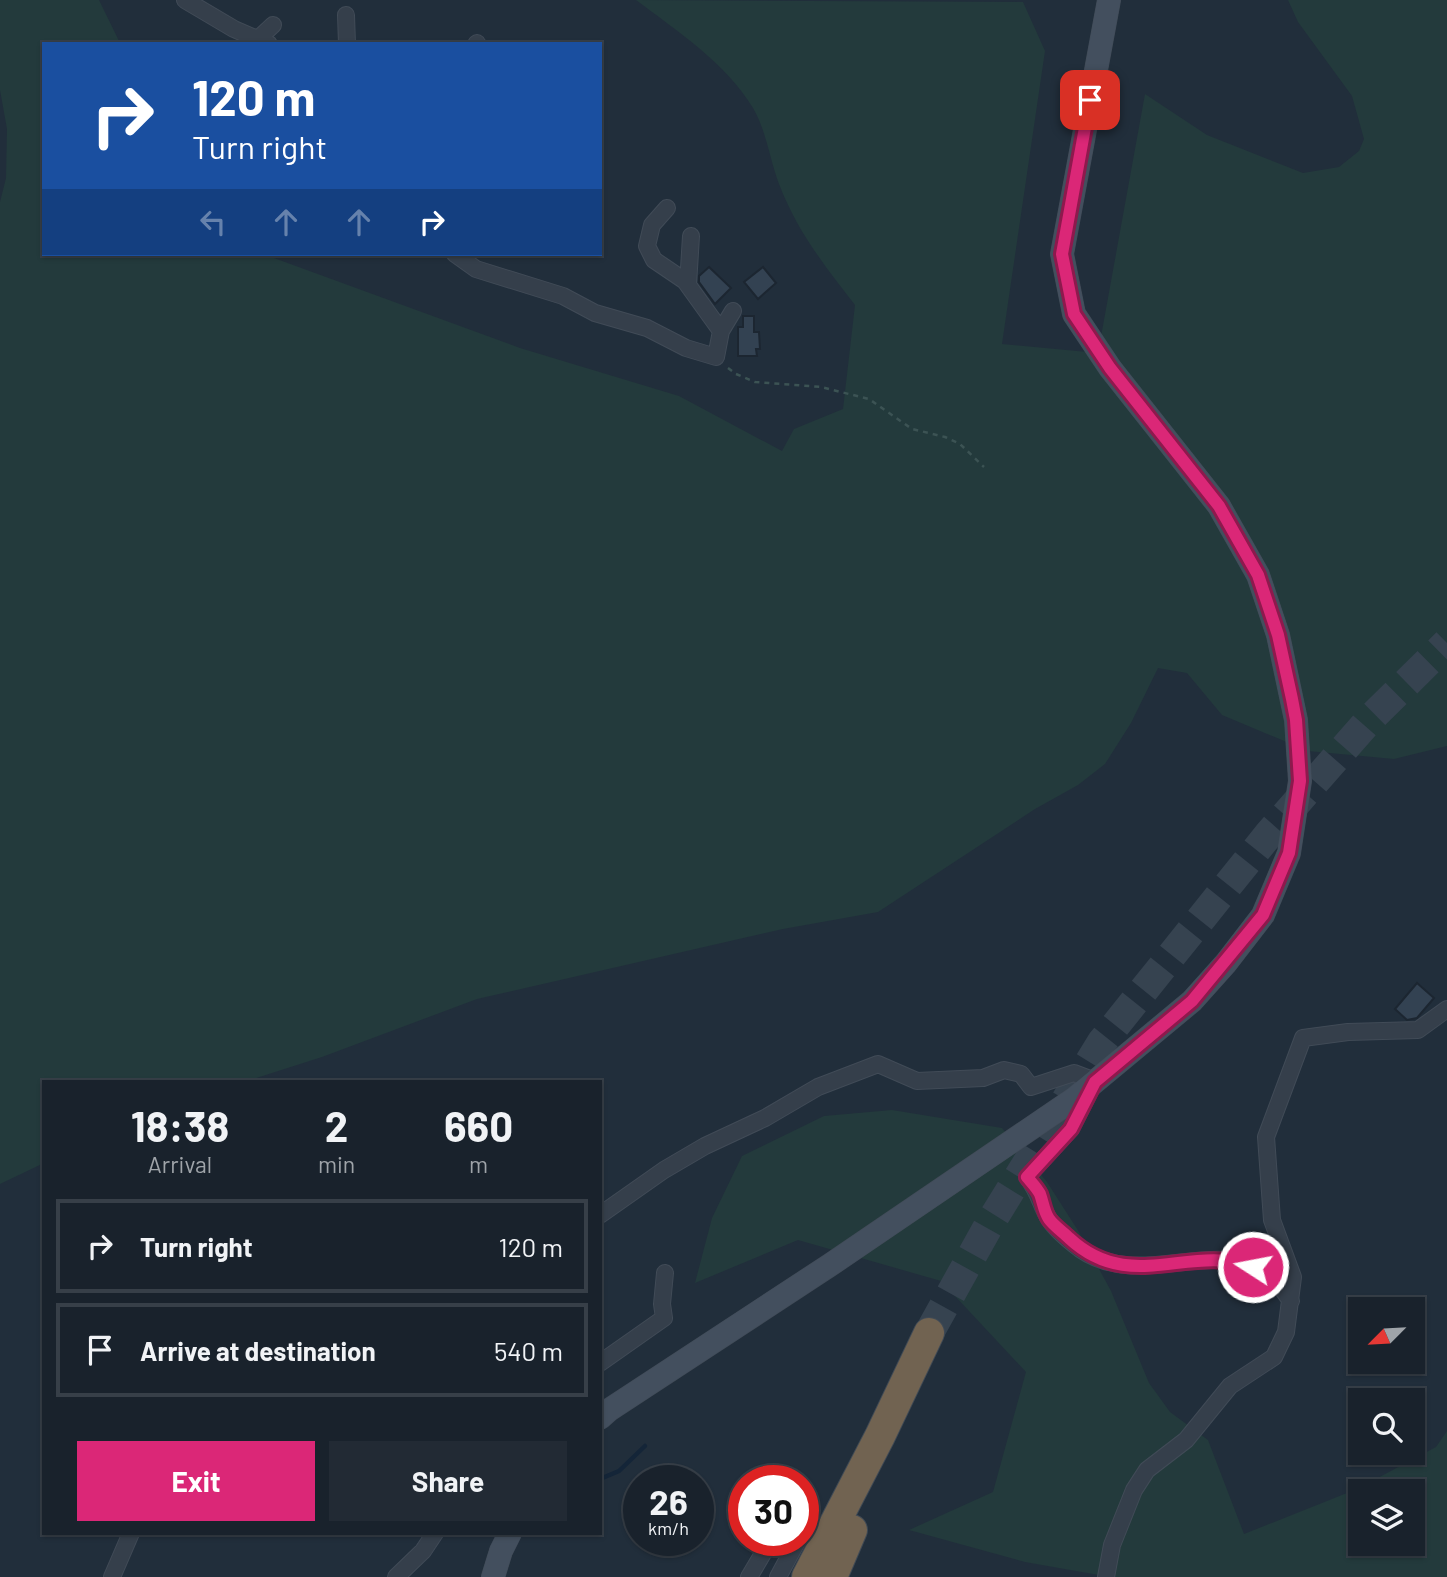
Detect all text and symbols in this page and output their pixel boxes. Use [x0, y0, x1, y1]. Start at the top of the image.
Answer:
text: 120 m [192, 67, 315, 126]
icon: right [77, 70, 168, 161]
pin [1060, 70, 1120, 130]
icon: arrive [1071, 81, 1109, 119]
text: Turn right [192, 127, 327, 165]
icon: left [194, 203, 232, 241]
icon: ahead [267, 203, 305, 241]
icon: ahead [340, 203, 378, 241]
icon: right [413, 203, 451, 241]
text: 18:38 [131, 1100, 229, 1150]
text: 2 [325, 1100, 348, 1150]
text: 660 [444, 1100, 513, 1150]
text: Arrival [148, 1150, 212, 1178]
text: min [318, 1150, 355, 1178]
text: m [469, 1150, 488, 1178]
icon: right [81, 1227, 119, 1265]
position arrow [1216, 1230, 1290, 1304]
text: Turn right [140, 1231, 253, 1262]
text: 120 m [499, 1231, 563, 1262]
north arrow [1348, 1297, 1424, 1374]
map controls [1348, 1297, 1425, 1556]
icon: arrive [81, 1331, 119, 1369]
text: Arrive at destination [140, 1335, 376, 1366]
text: 540 m [494, 1335, 563, 1366]
button: search [1348, 1388, 1425, 1465]
button: Exit [77, 1441, 315, 1521]
button: Share [329, 1441, 567, 1521]
speed limit sign: 30 [728, 1465, 819, 1556]
button: layers [1348, 1479, 1425, 1556]
text: 26 [649, 1480, 688, 1522]
text: km/h [648, 1517, 689, 1539]

